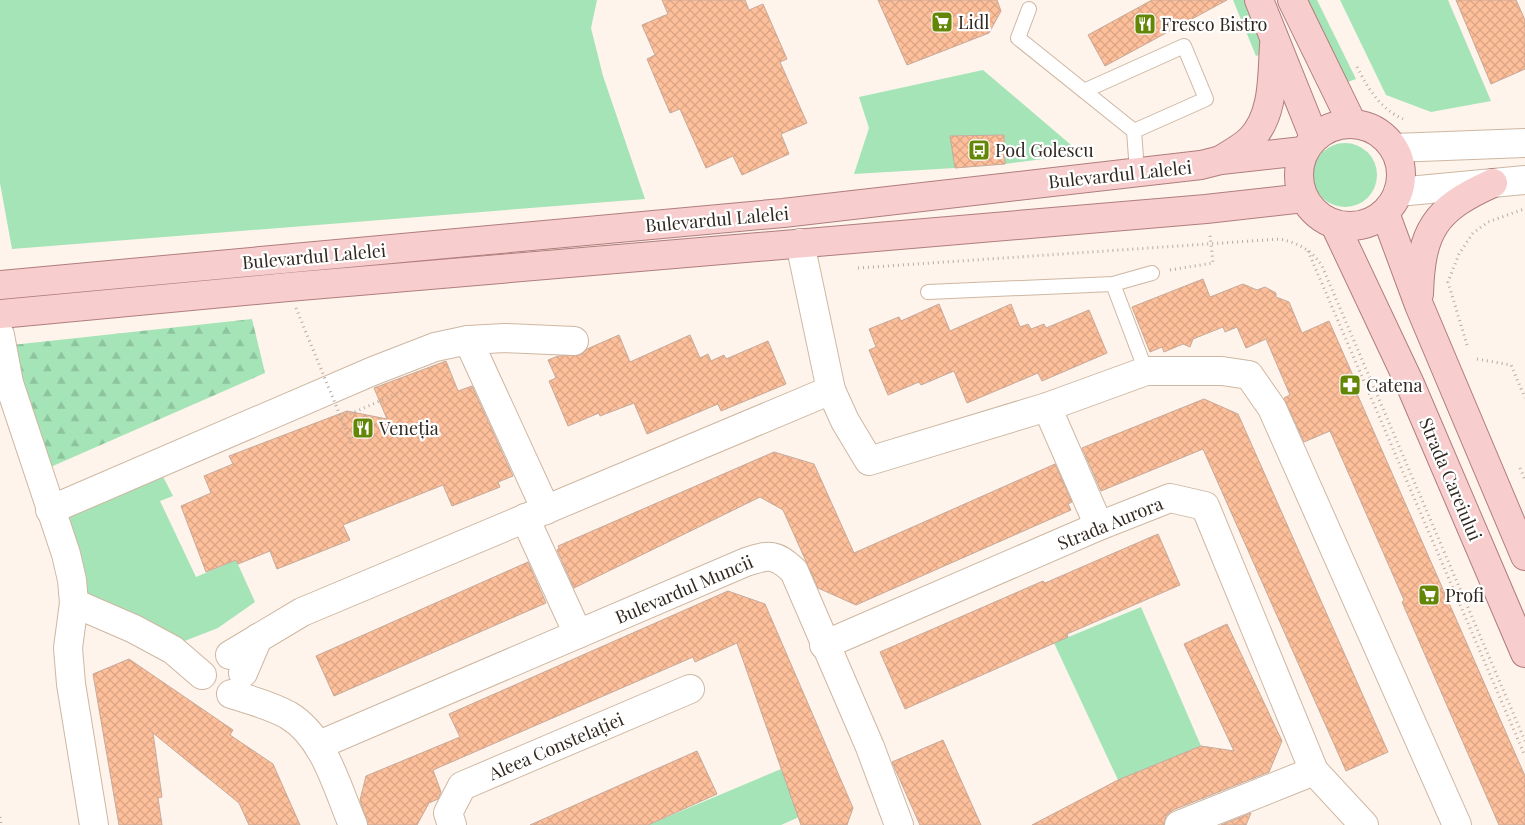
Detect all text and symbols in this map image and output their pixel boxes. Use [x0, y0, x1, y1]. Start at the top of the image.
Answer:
supermarket icon: Lidl [930, 10, 954, 34]
place label: Lidl [958, 10, 989, 34]
restaurant icon: Fresco Bistro [1133, 12, 1157, 36]
place label: Fresco Bistro [1161, 12, 1268, 36]
bus stop icon: Pod Golescu [967, 138, 991, 162]
place label: Pod Golescu [995, 138, 1094, 162]
street label: Bulevardul Lalelei [1047, 155, 1193, 193]
street label: Bulevardul Lalelei [644, 201, 790, 237]
street label: Bulevardul Lalelei [241, 238, 387, 274]
pharmacy icon: Catena [1338, 373, 1362, 397]
place label: Catena [1366, 373, 1423, 397]
street label: Strada Careiului [1414, 414, 1488, 544]
restaurant icon: Veneția [351, 416, 375, 440]
place label: Veneția [378, 416, 439, 440]
street label: Strada Aurora [1054, 491, 1166, 555]
street label: Bulevardul Muncii [611, 549, 757, 629]
supermarket icon: Profi [1417, 583, 1441, 607]
place label: Profi [1445, 583, 1484, 607]
street label: Aleea Constelației [484, 707, 627, 786]

